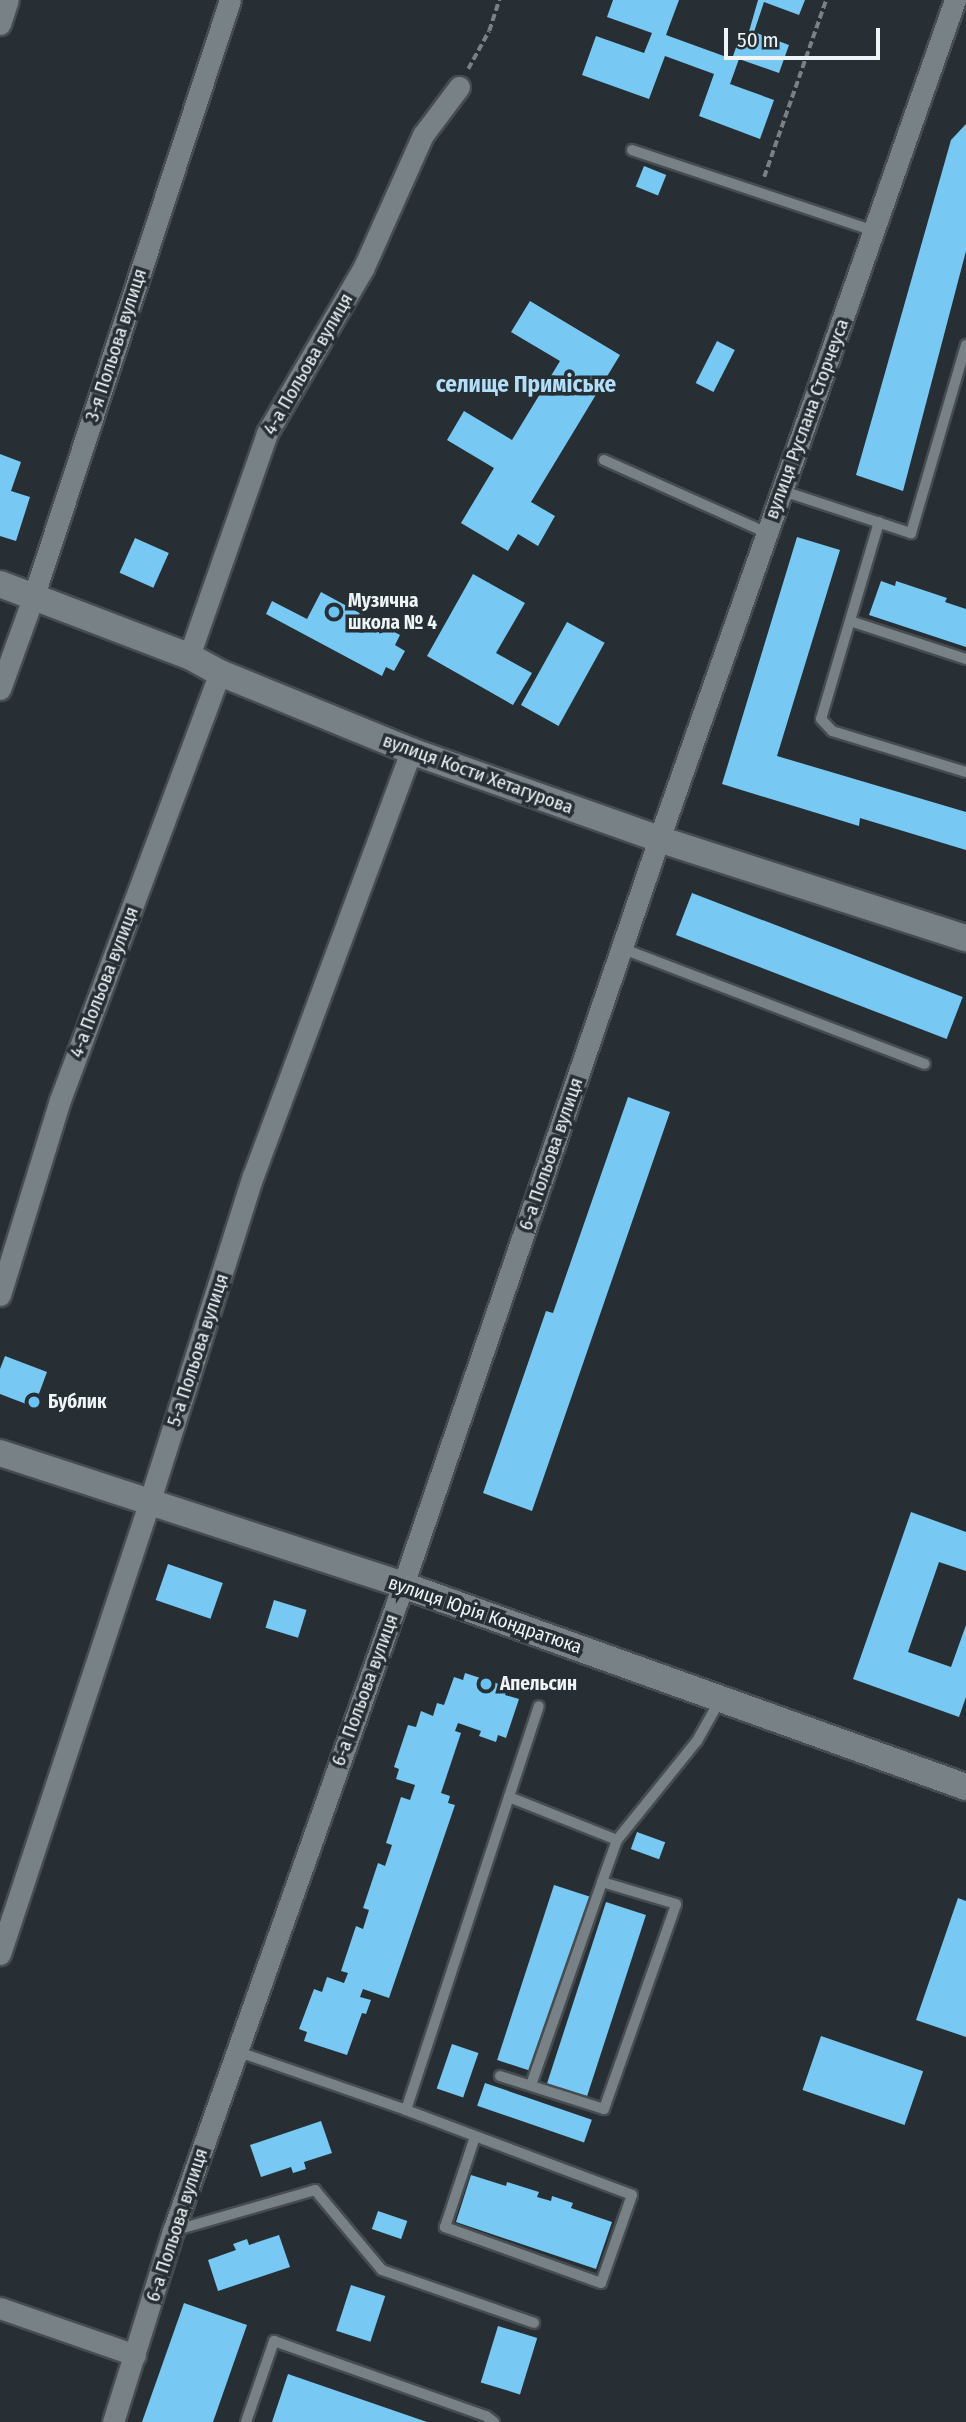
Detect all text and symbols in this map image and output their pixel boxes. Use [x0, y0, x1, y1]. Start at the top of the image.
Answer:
scale bar [728, 14, 884, 58]
text: 50 m [737, 27, 779, 53]
street label: 3-я Польова вулиця [81, 266, 151, 424]
street label: 4-а Польова вулиця [258, 289, 358, 439]
street label: вулиця Руслана Сторчеуса [760, 316, 854, 522]
district label: селище Приміське [436, 370, 616, 398]
place label: Музична школа № 4 [348, 590, 437, 634]
marker: Музична школа № 4 [326, 604, 342, 620]
street label: вулиця Кости Хетагурова [380, 729, 576, 819]
street label: 4-а Польова вулиця [65, 903, 143, 1061]
street label: 6-а Польова вулиця [514, 1075, 588, 1233]
street label: 5-а Польова вулиця [163, 1271, 233, 1429]
place label: Бублик [48, 1391, 106, 1413]
marker: Бублик [26, 1394, 42, 1410]
street label: вулиця Юрія Кондратюка [385, 1571, 585, 1659]
street label: 6-а Польова вулиця [327, 1611, 403, 1769]
place label: Апельсин [500, 1673, 577, 1695]
marker: Апельсин [478, 1676, 494, 1692]
street label: 6-а Польова вулиця [141, 2145, 213, 2305]

